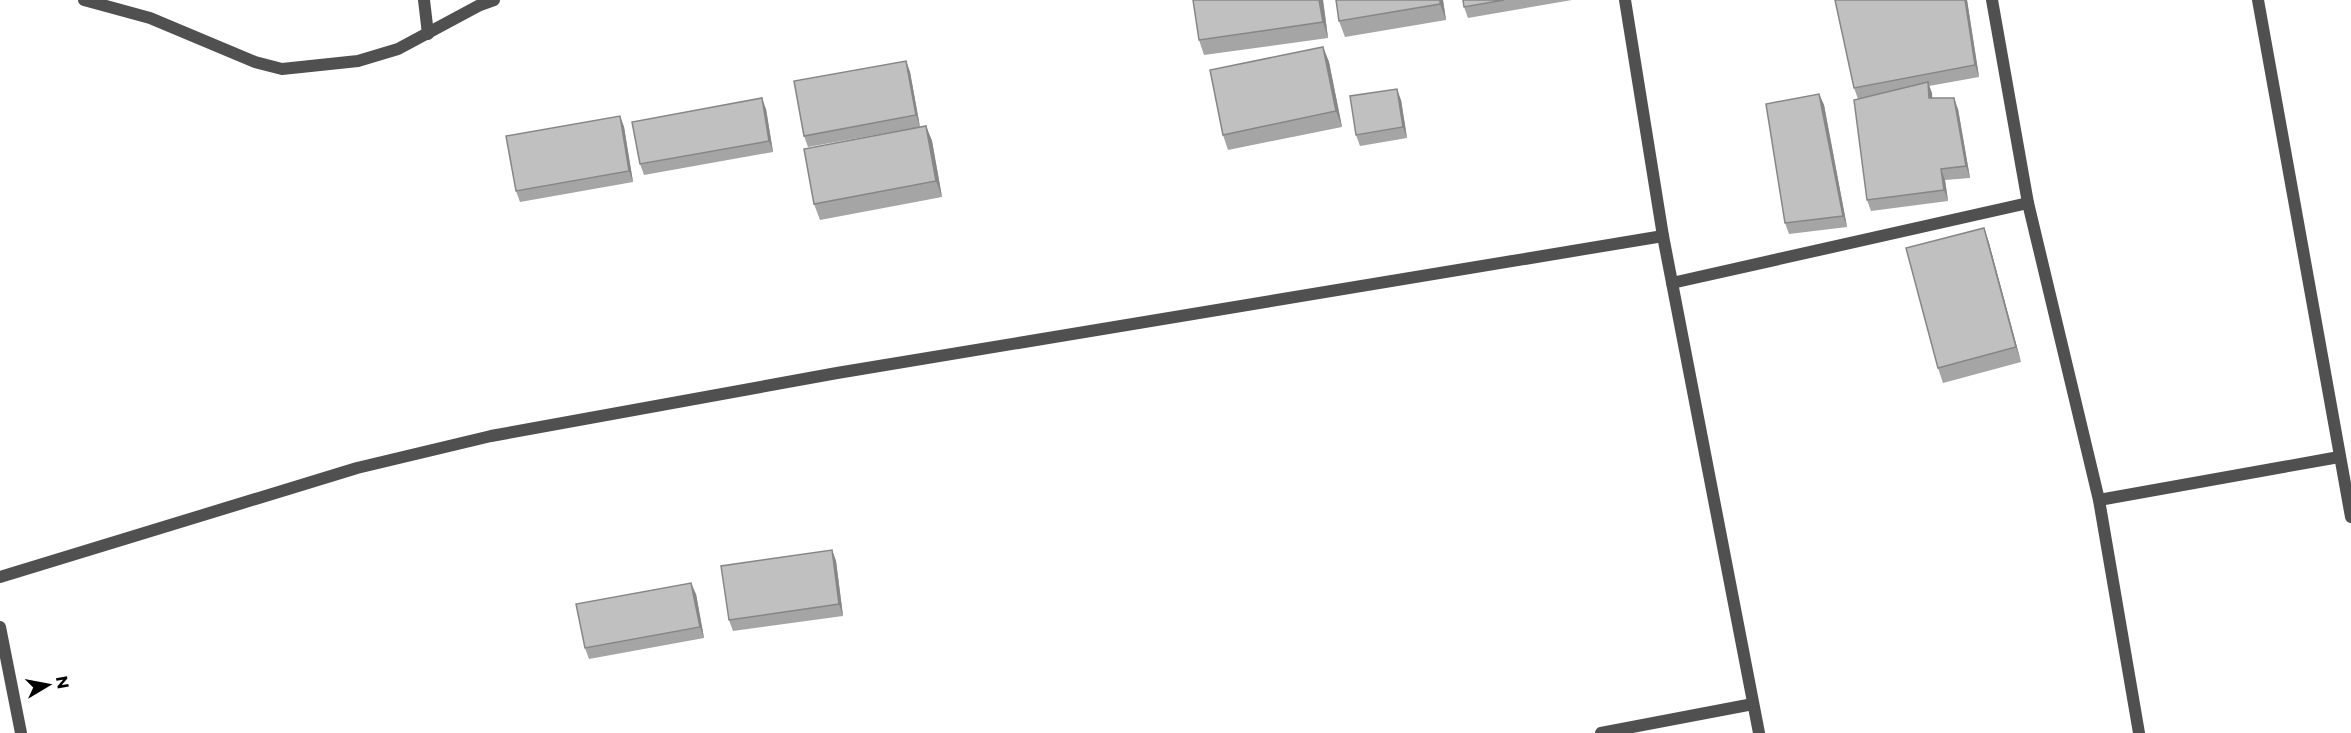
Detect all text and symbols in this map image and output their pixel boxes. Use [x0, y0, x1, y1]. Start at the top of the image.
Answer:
north arrow [18, 655, 78, 715]
text: N [52, 674, 73, 691]

